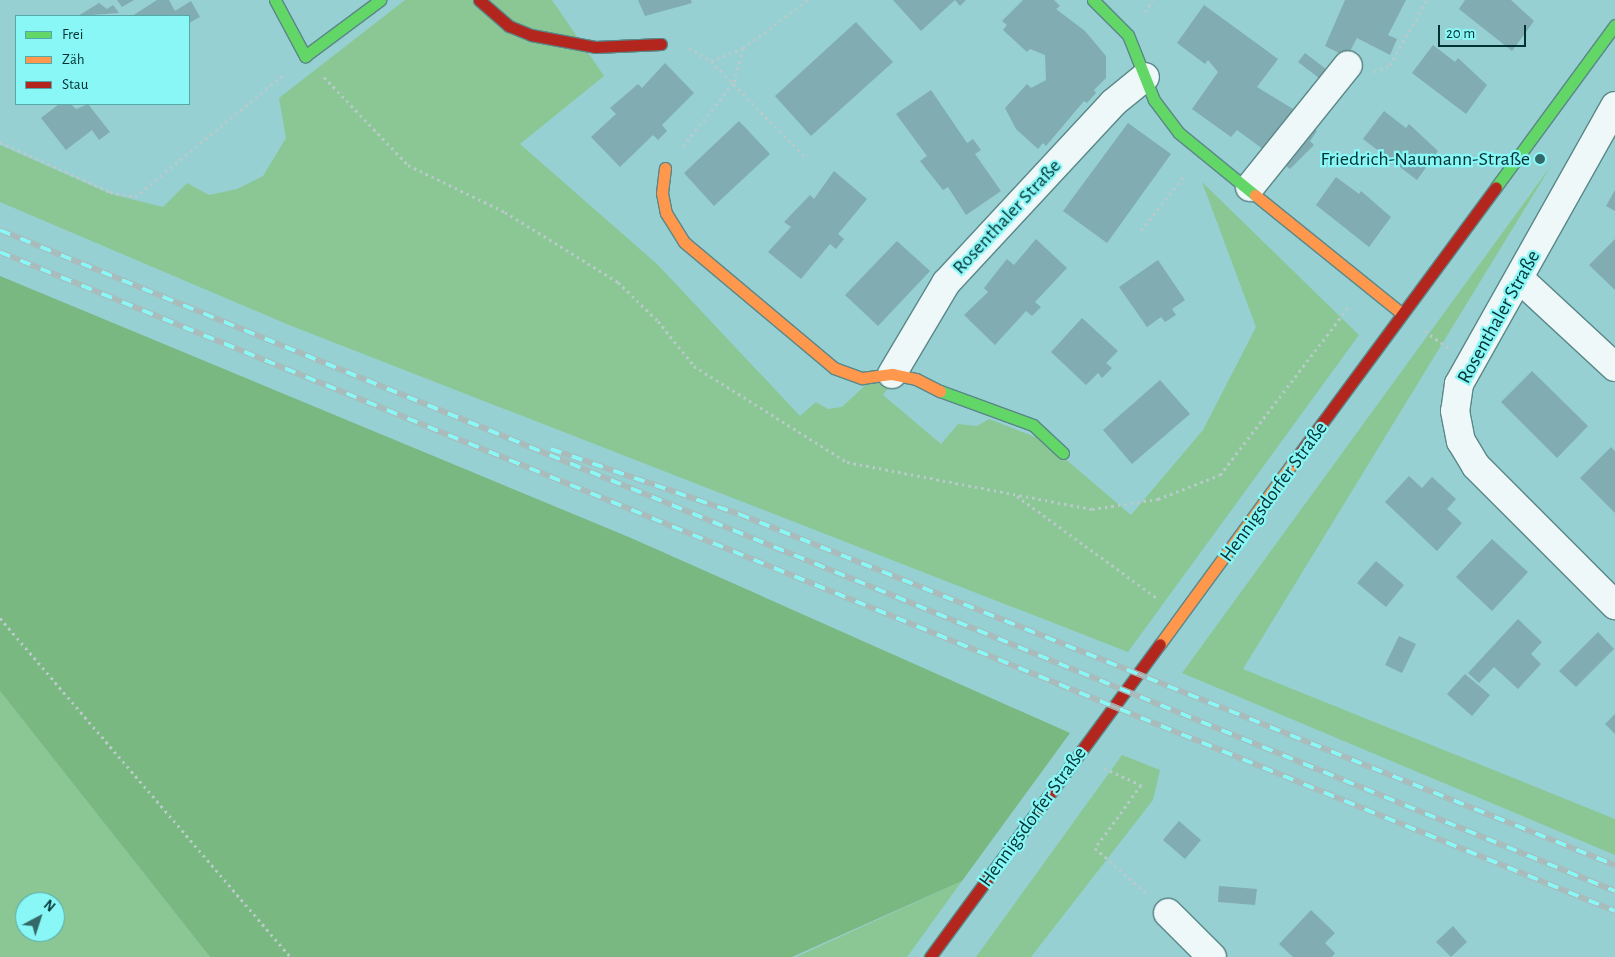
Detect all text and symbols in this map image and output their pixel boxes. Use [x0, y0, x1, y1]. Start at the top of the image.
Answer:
legend [15, 15, 190, 105]
scale bar [1440, 15, 1528, 47]
text: 20 m [1446, 26, 1475, 41]
text: Frei [62, 27, 83, 42]
text: Zäh [62, 52, 85, 67]
text: Stau [62, 77, 88, 92]
place label: Friedrich-Naumann-Straße [1321, 147, 1530, 171]
marker: Friedrich-Naumann-Straße [1534, 153, 1546, 165]
street label: Rosenthaler Straße [948, 154, 1066, 280]
street label: Rosenthaler Straße [1452, 246, 1546, 388]
street label: Hennigsdorfer Straße [1215, 417, 1333, 567]
street label: Hennigsdorfer Straße [974, 742, 1092, 892]
north arrow [15, 892, 65, 942]
text: N [41, 898, 57, 915]

